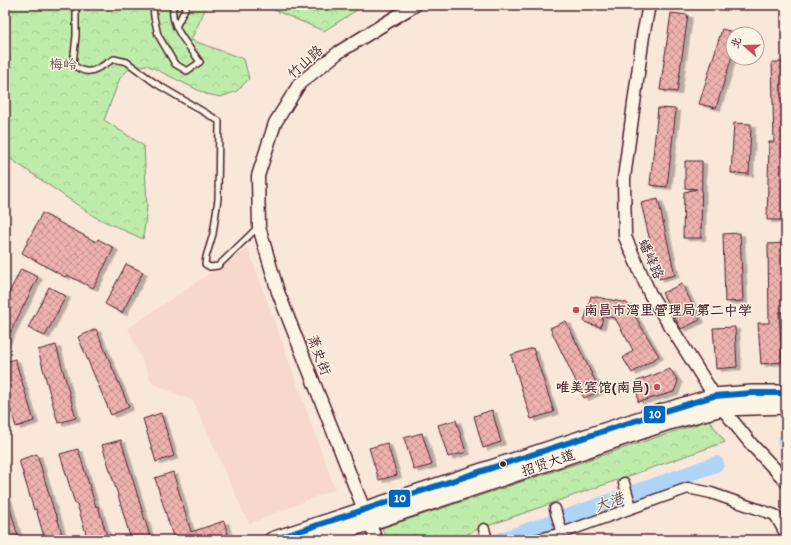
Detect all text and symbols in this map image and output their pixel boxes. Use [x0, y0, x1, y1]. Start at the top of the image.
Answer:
north arrow [725, 26, 765, 66]
text: 北 [728, 35, 744, 50]
street label: 竹山路 [284, 42, 326, 82]
park label: 梅岭 [49, 56, 77, 73]
street label: 蟠峰路 [635, 236, 667, 282]
place label: 南昌市湾里管理局第二中学 [584, 302, 752, 319]
marker: 南昌市湾里管理局第二中学 [571, 305, 581, 315]
street label: 萧史街 [304, 332, 334, 378]
place label: 唯美宾馆(南昌) [556, 379, 649, 396]
marker: 唯美宾馆(南昌) [652, 382, 662, 392]
line badge: 10 [643, 405, 666, 424]
text: 10 [649, 408, 661, 421]
street label: 招贤大道 [519, 446, 577, 480]
unlabelled marker [498, 459, 508, 469]
water label: 大港 [592, 488, 628, 516]
line badge: 10 [388, 489, 411, 508]
text: 10 [394, 492, 406, 505]

